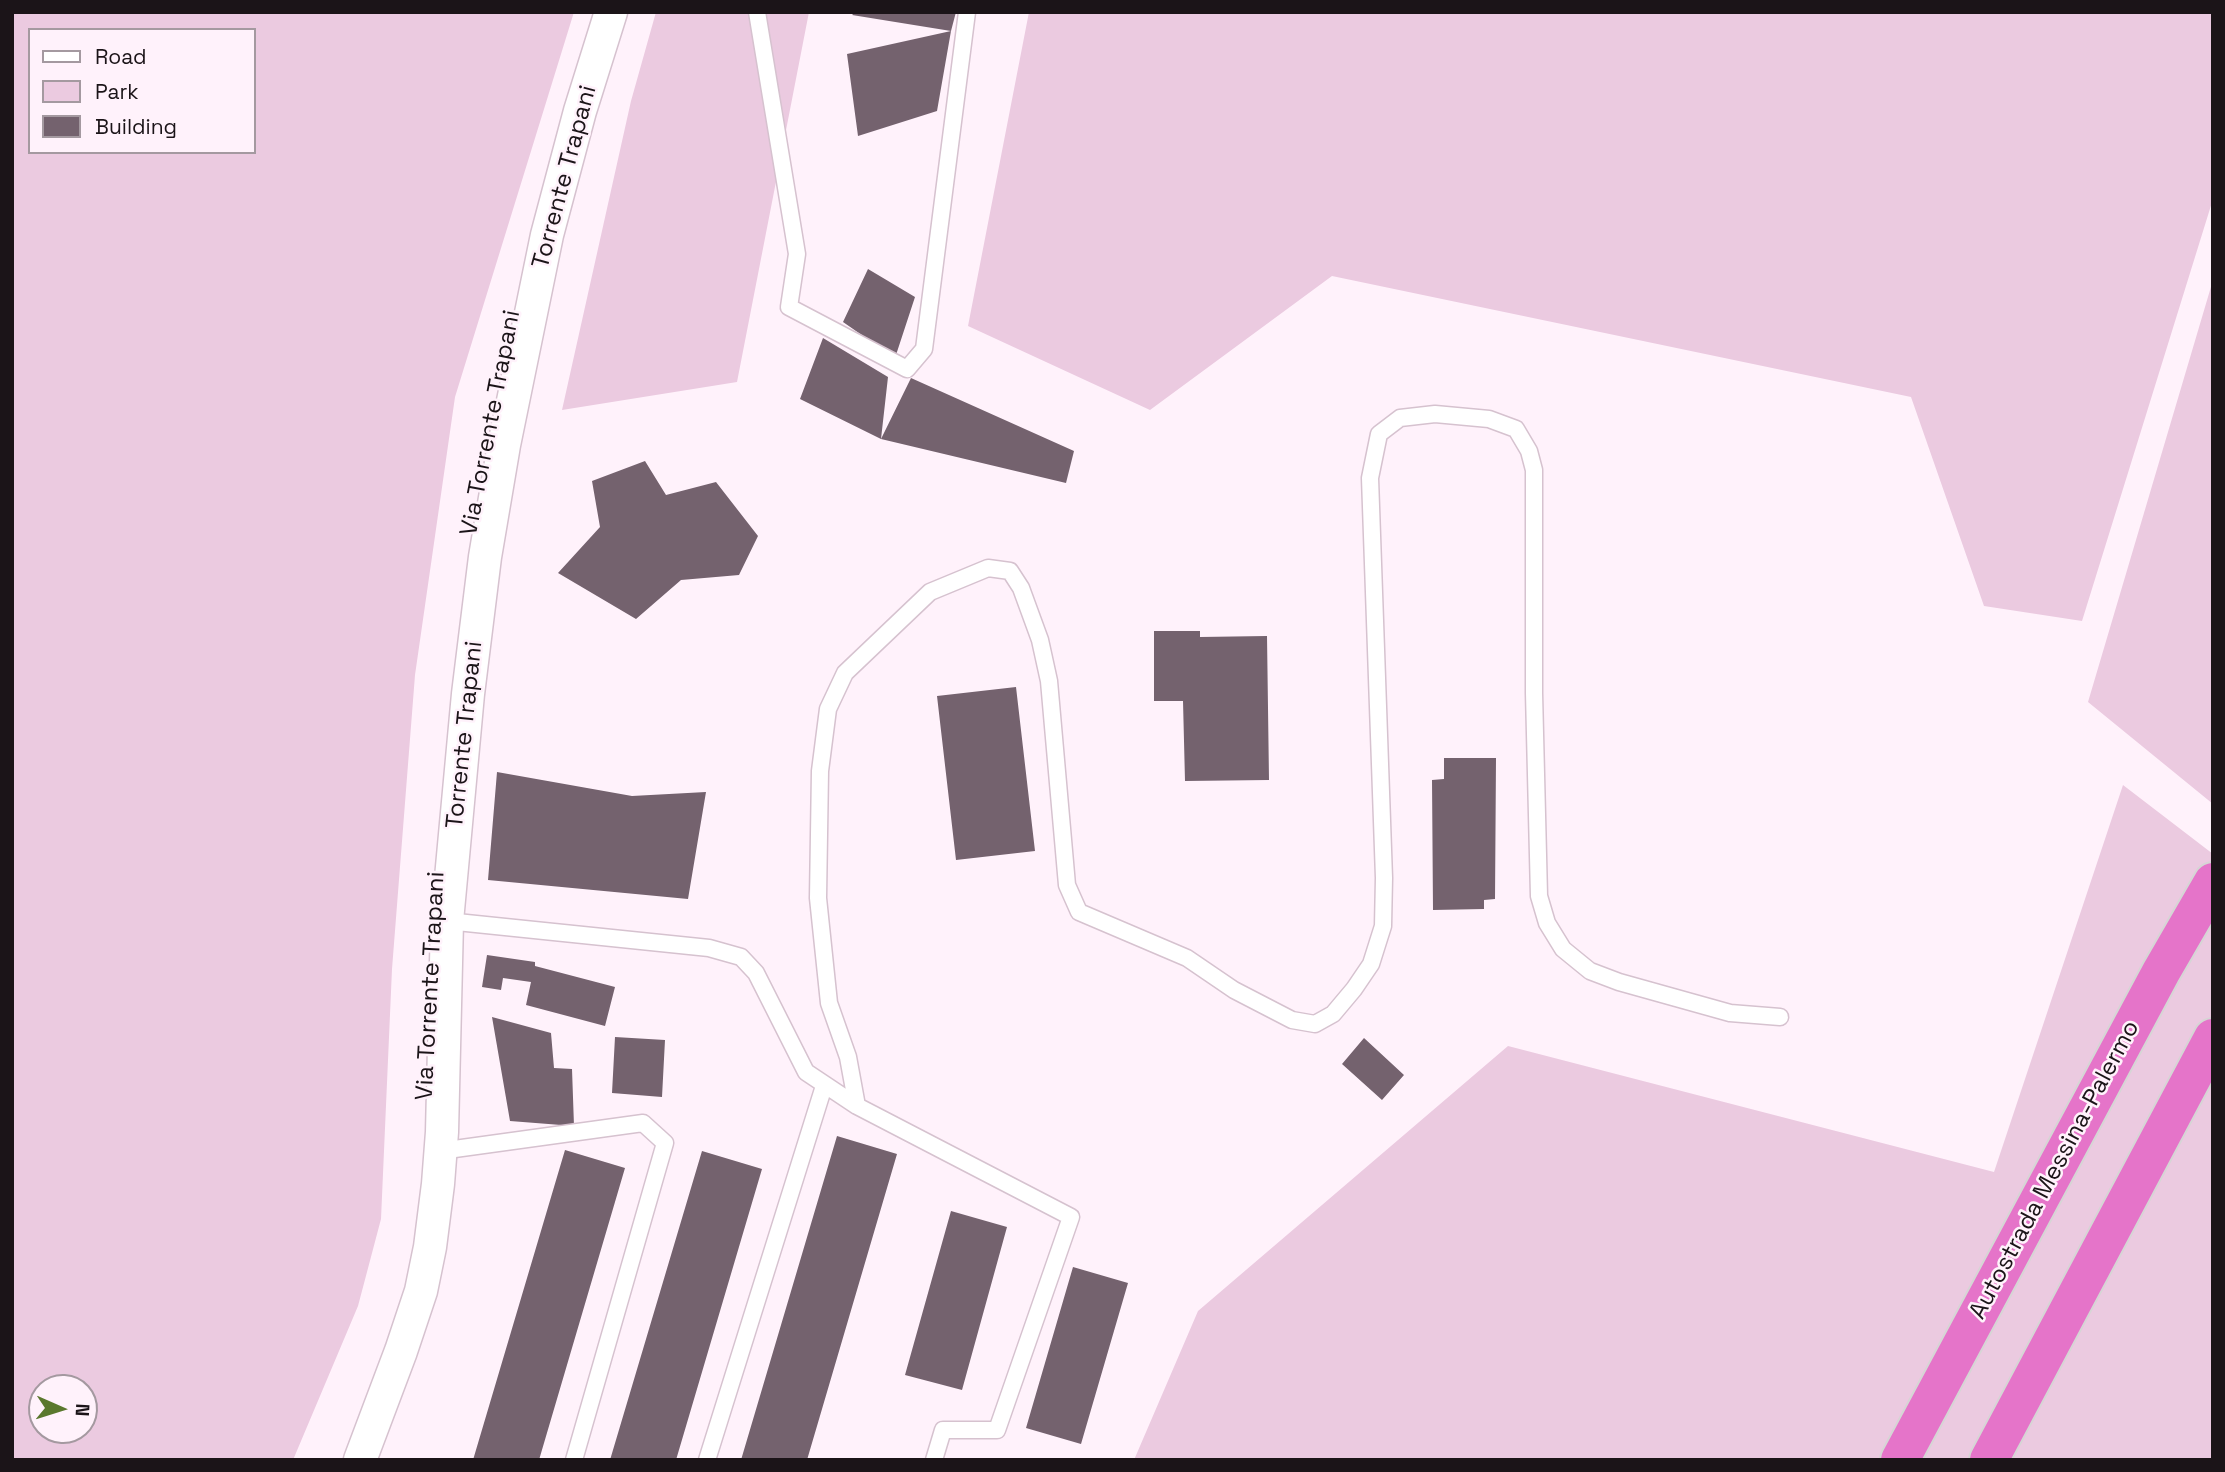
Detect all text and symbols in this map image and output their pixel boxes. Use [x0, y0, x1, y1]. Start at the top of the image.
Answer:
legend [28, 28, 256, 154]
text: Road [95, 43, 147, 70]
text: Park [95, 78, 139, 105]
street label: Torrente Trapani [527, 82, 603, 272]
text: Building [95, 113, 177, 140]
street label: Via Torrente Trapani [455, 308, 527, 538]
street label: Torrente Trapani [441, 640, 489, 830]
street label: Via Torrente Trapani [411, 871, 451, 1101]
street label: Autostrada Messina-Palermo [1964, 1016, 2146, 1324]
north arrow [28, 1374, 98, 1444]
text: N [70, 1403, 95, 1417]

